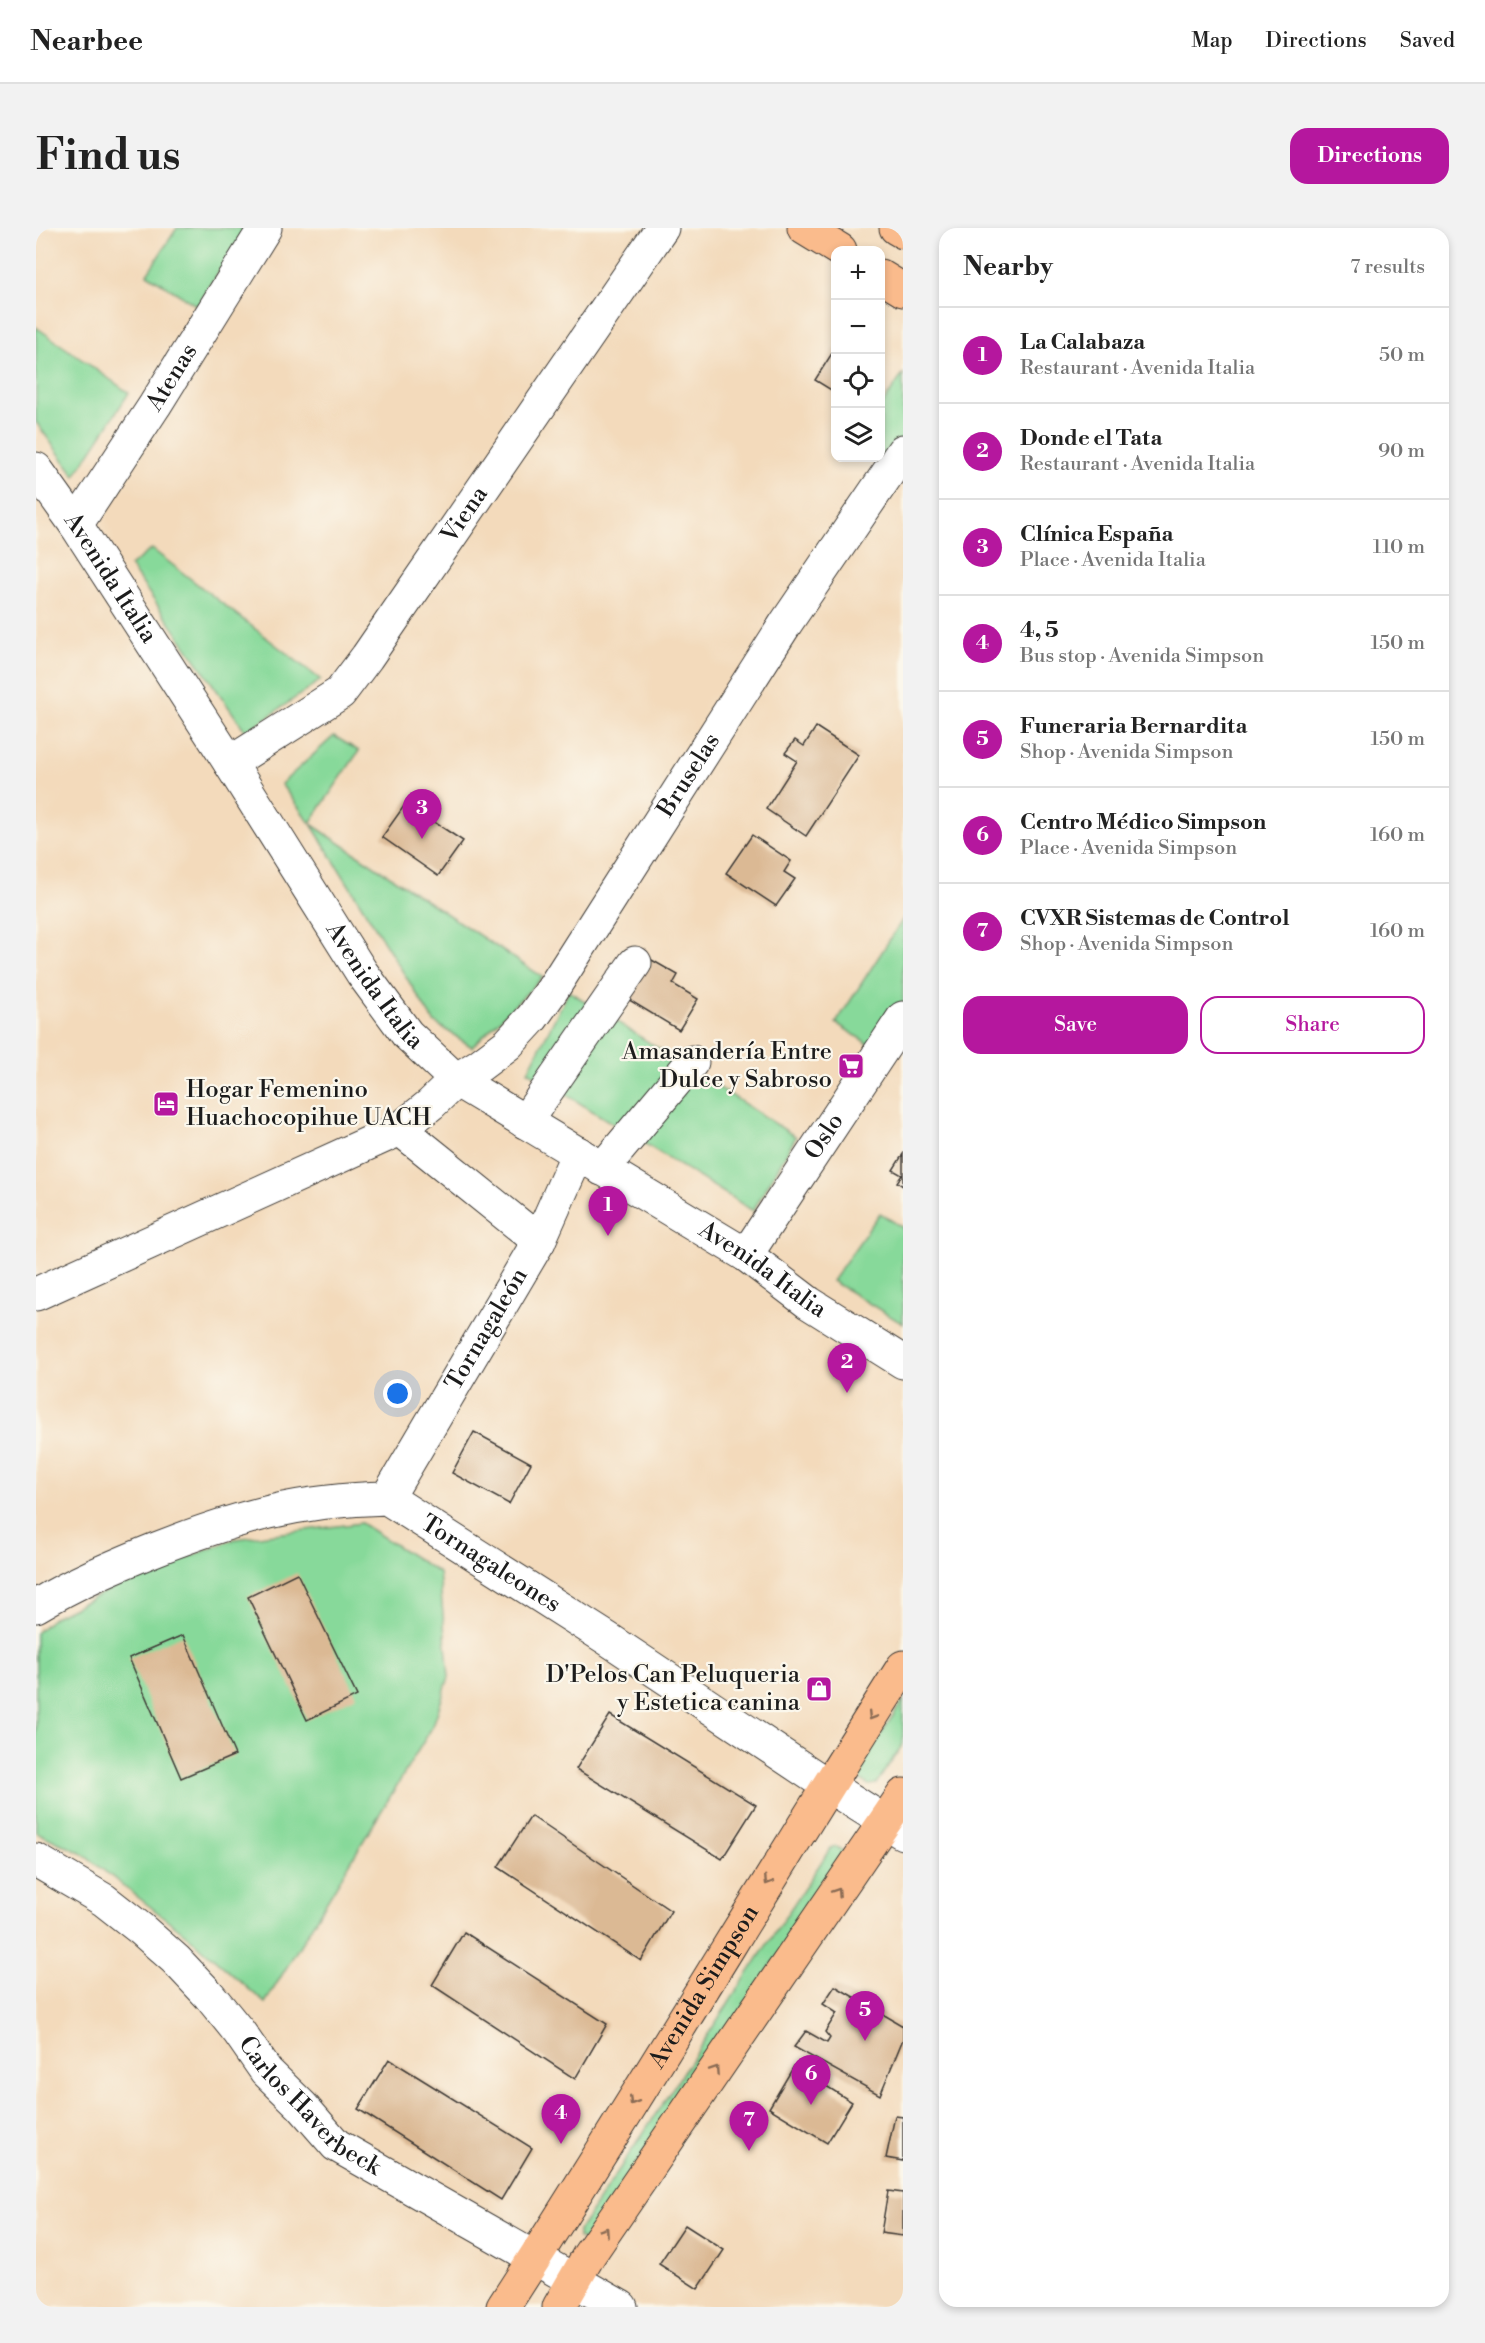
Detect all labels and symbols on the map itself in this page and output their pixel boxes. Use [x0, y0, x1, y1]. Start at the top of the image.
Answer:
street label: Atenas [139, 338, 204, 418]
street label: Viena [434, 480, 495, 550]
street label: Avenida Italia [57, 506, 164, 650]
street label: Bruselas [651, 727, 727, 824]
pin: 3 [402, 790, 442, 839]
street label: Avenida Italia [318, 916, 430, 1057]
place label: Amasandería Entre Dulce y Sabroso [621, 1037, 832, 1095]
supermarket icon: Amasandería Entre Dulce y Sabroso [836, 1051, 866, 1081]
place label: Hogar Femenino Huachocopihue UACH [186, 1075, 431, 1133]
hotel icon: Hogar Femenino Huachocopihue UACH [151, 1089, 181, 1119]
street label: Oslo [798, 1108, 851, 1166]
pin: 1 [588, 1186, 628, 1236]
street label: Avenida Italia [692, 1214, 832, 1325]
street label: Tornagaleón [439, 1263, 535, 1396]
pin: 2 [828, 1344, 866, 1393]
your location [383, 1379, 412, 1408]
street label: Tornagaleones [415, 1509, 566, 1620]
place label: D'Pelos Can Peluqueria y Estetica canina [546, 1660, 801, 1718]
shop icon: D'Pelos Can Peluqueria y Estetica canina [804, 1674, 834, 1704]
one-way arrow [867, 1710, 879, 1720]
one-way arrow [764, 1875, 776, 1885]
one-way arrow [830, 1887, 841, 1898]
street label: Avenida Simpson [642, 1899, 766, 2075]
pin: 5 [846, 1992, 884, 2041]
street label: Carlos Haverbeck [231, 2030, 388, 2183]
pin: 6 [792, 2056, 830, 2105]
one-way arrow [708, 2066, 719, 2077]
pin: 4 [542, 2094, 580, 2144]
one-way arrow [629, 2095, 641, 2105]
pin: 7 [730, 2102, 768, 2151]
one-way arrow [598, 2227, 609, 2238]

